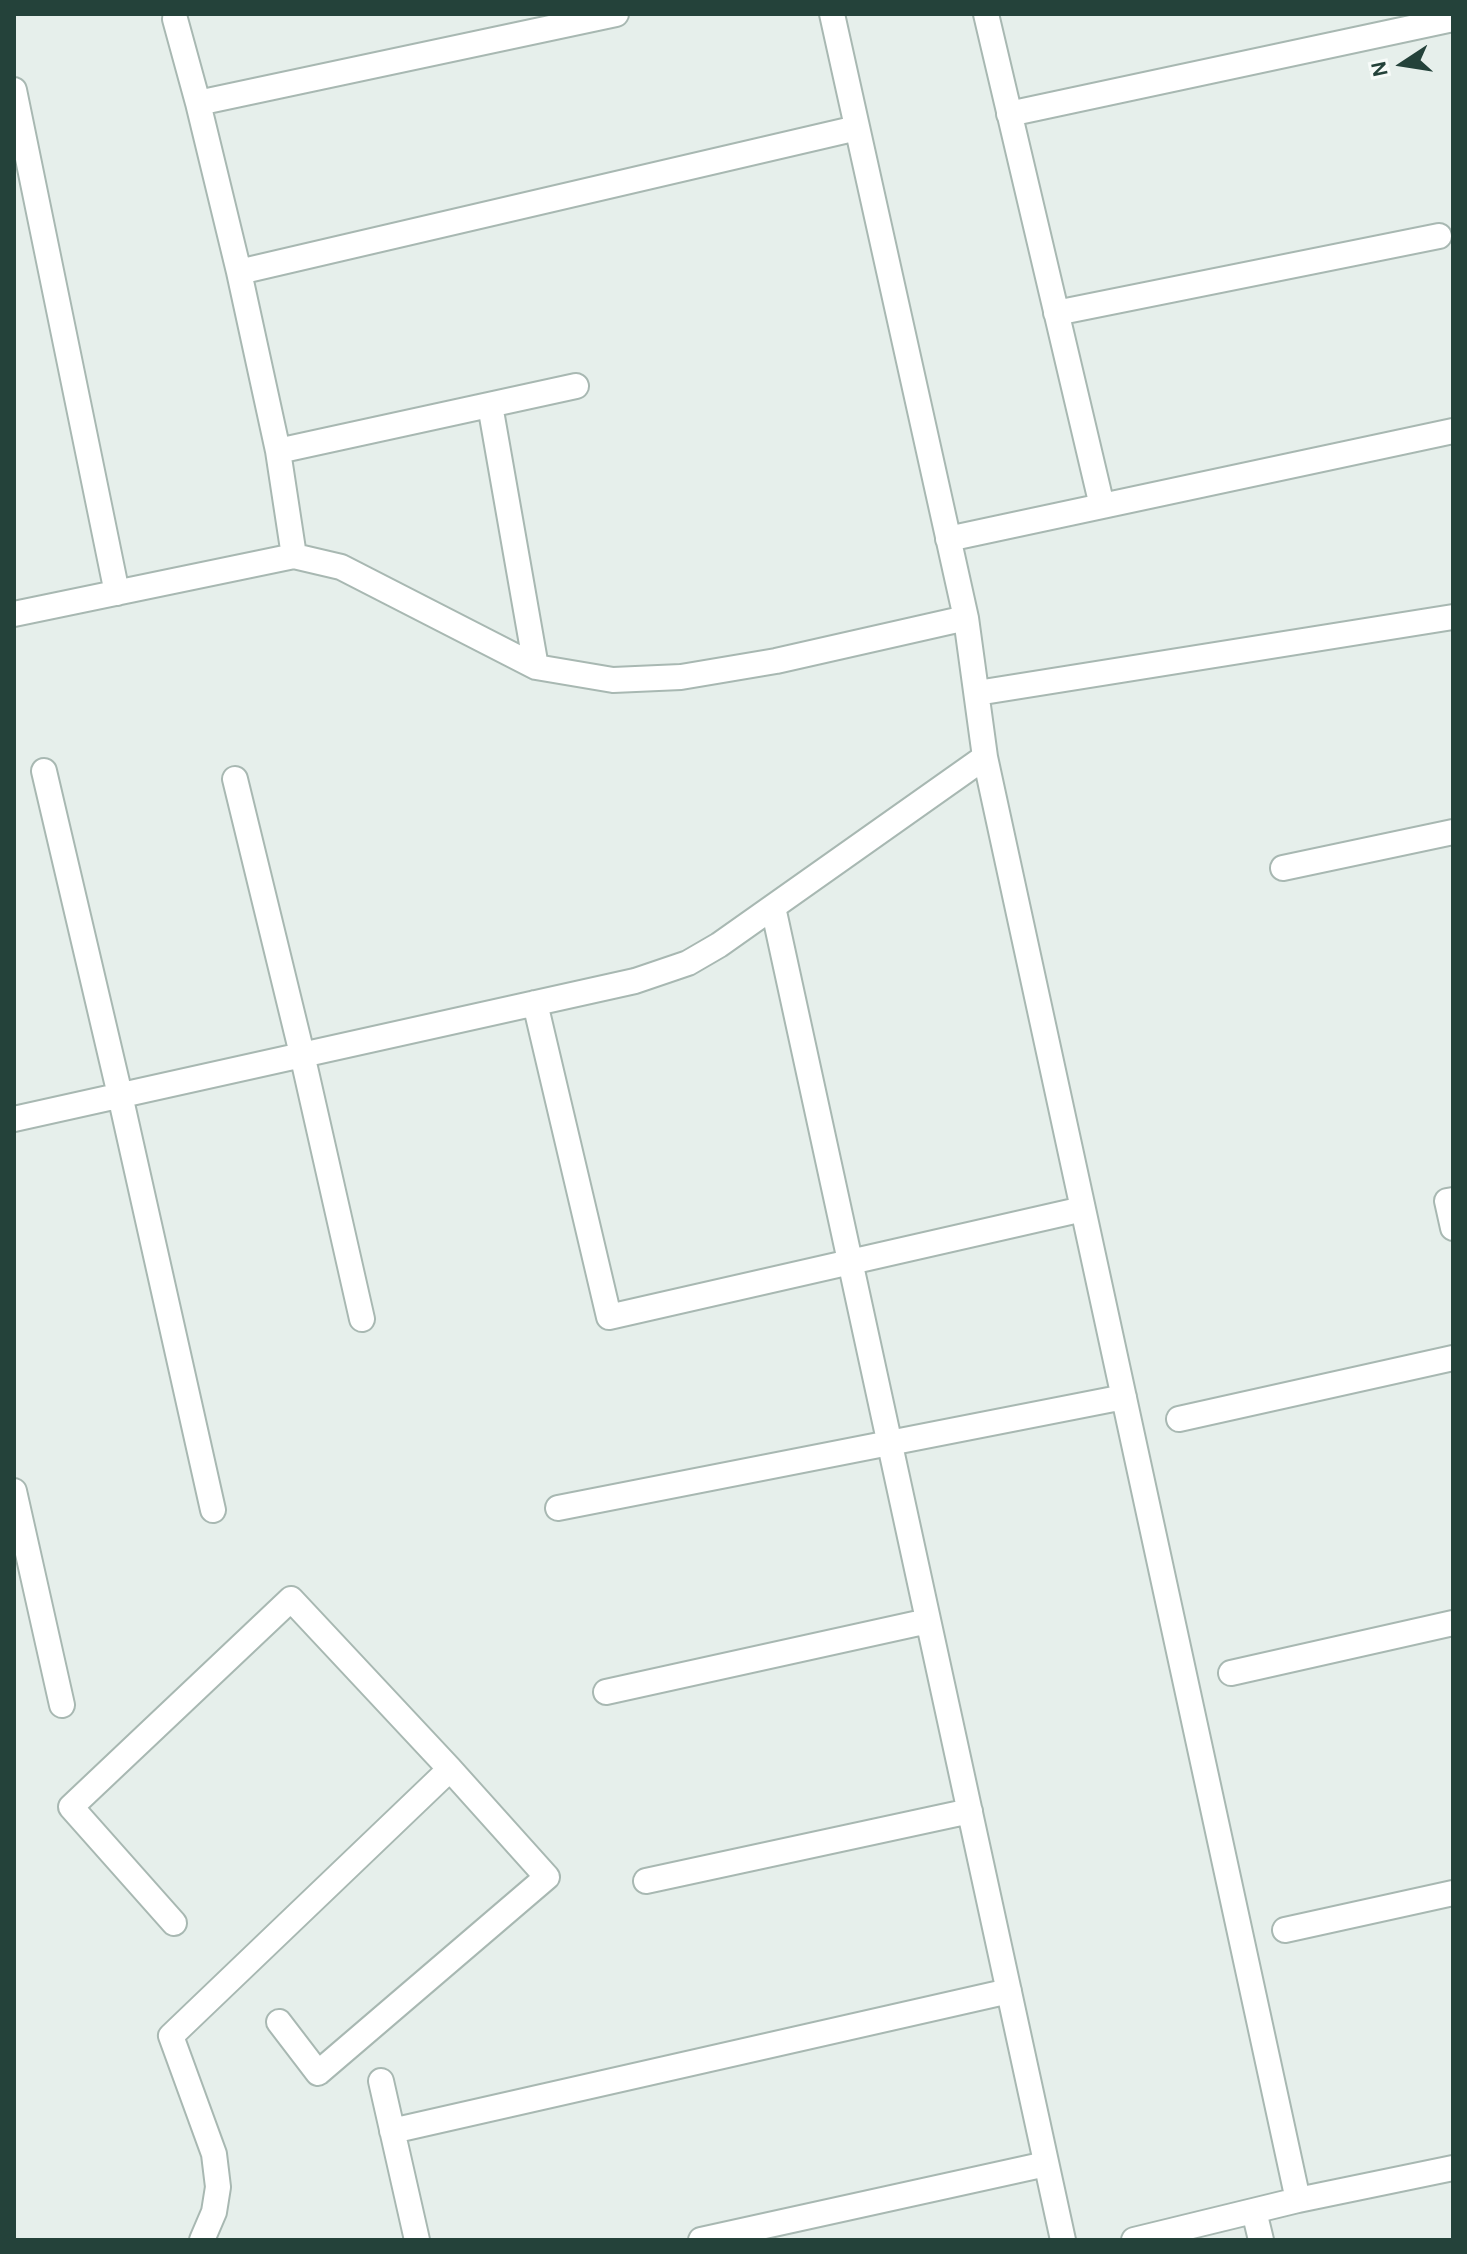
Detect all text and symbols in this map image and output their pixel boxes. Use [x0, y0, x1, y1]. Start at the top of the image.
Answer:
north arrow [1363, 24, 1443, 104]
text: N [1365, 59, 1394, 79]

